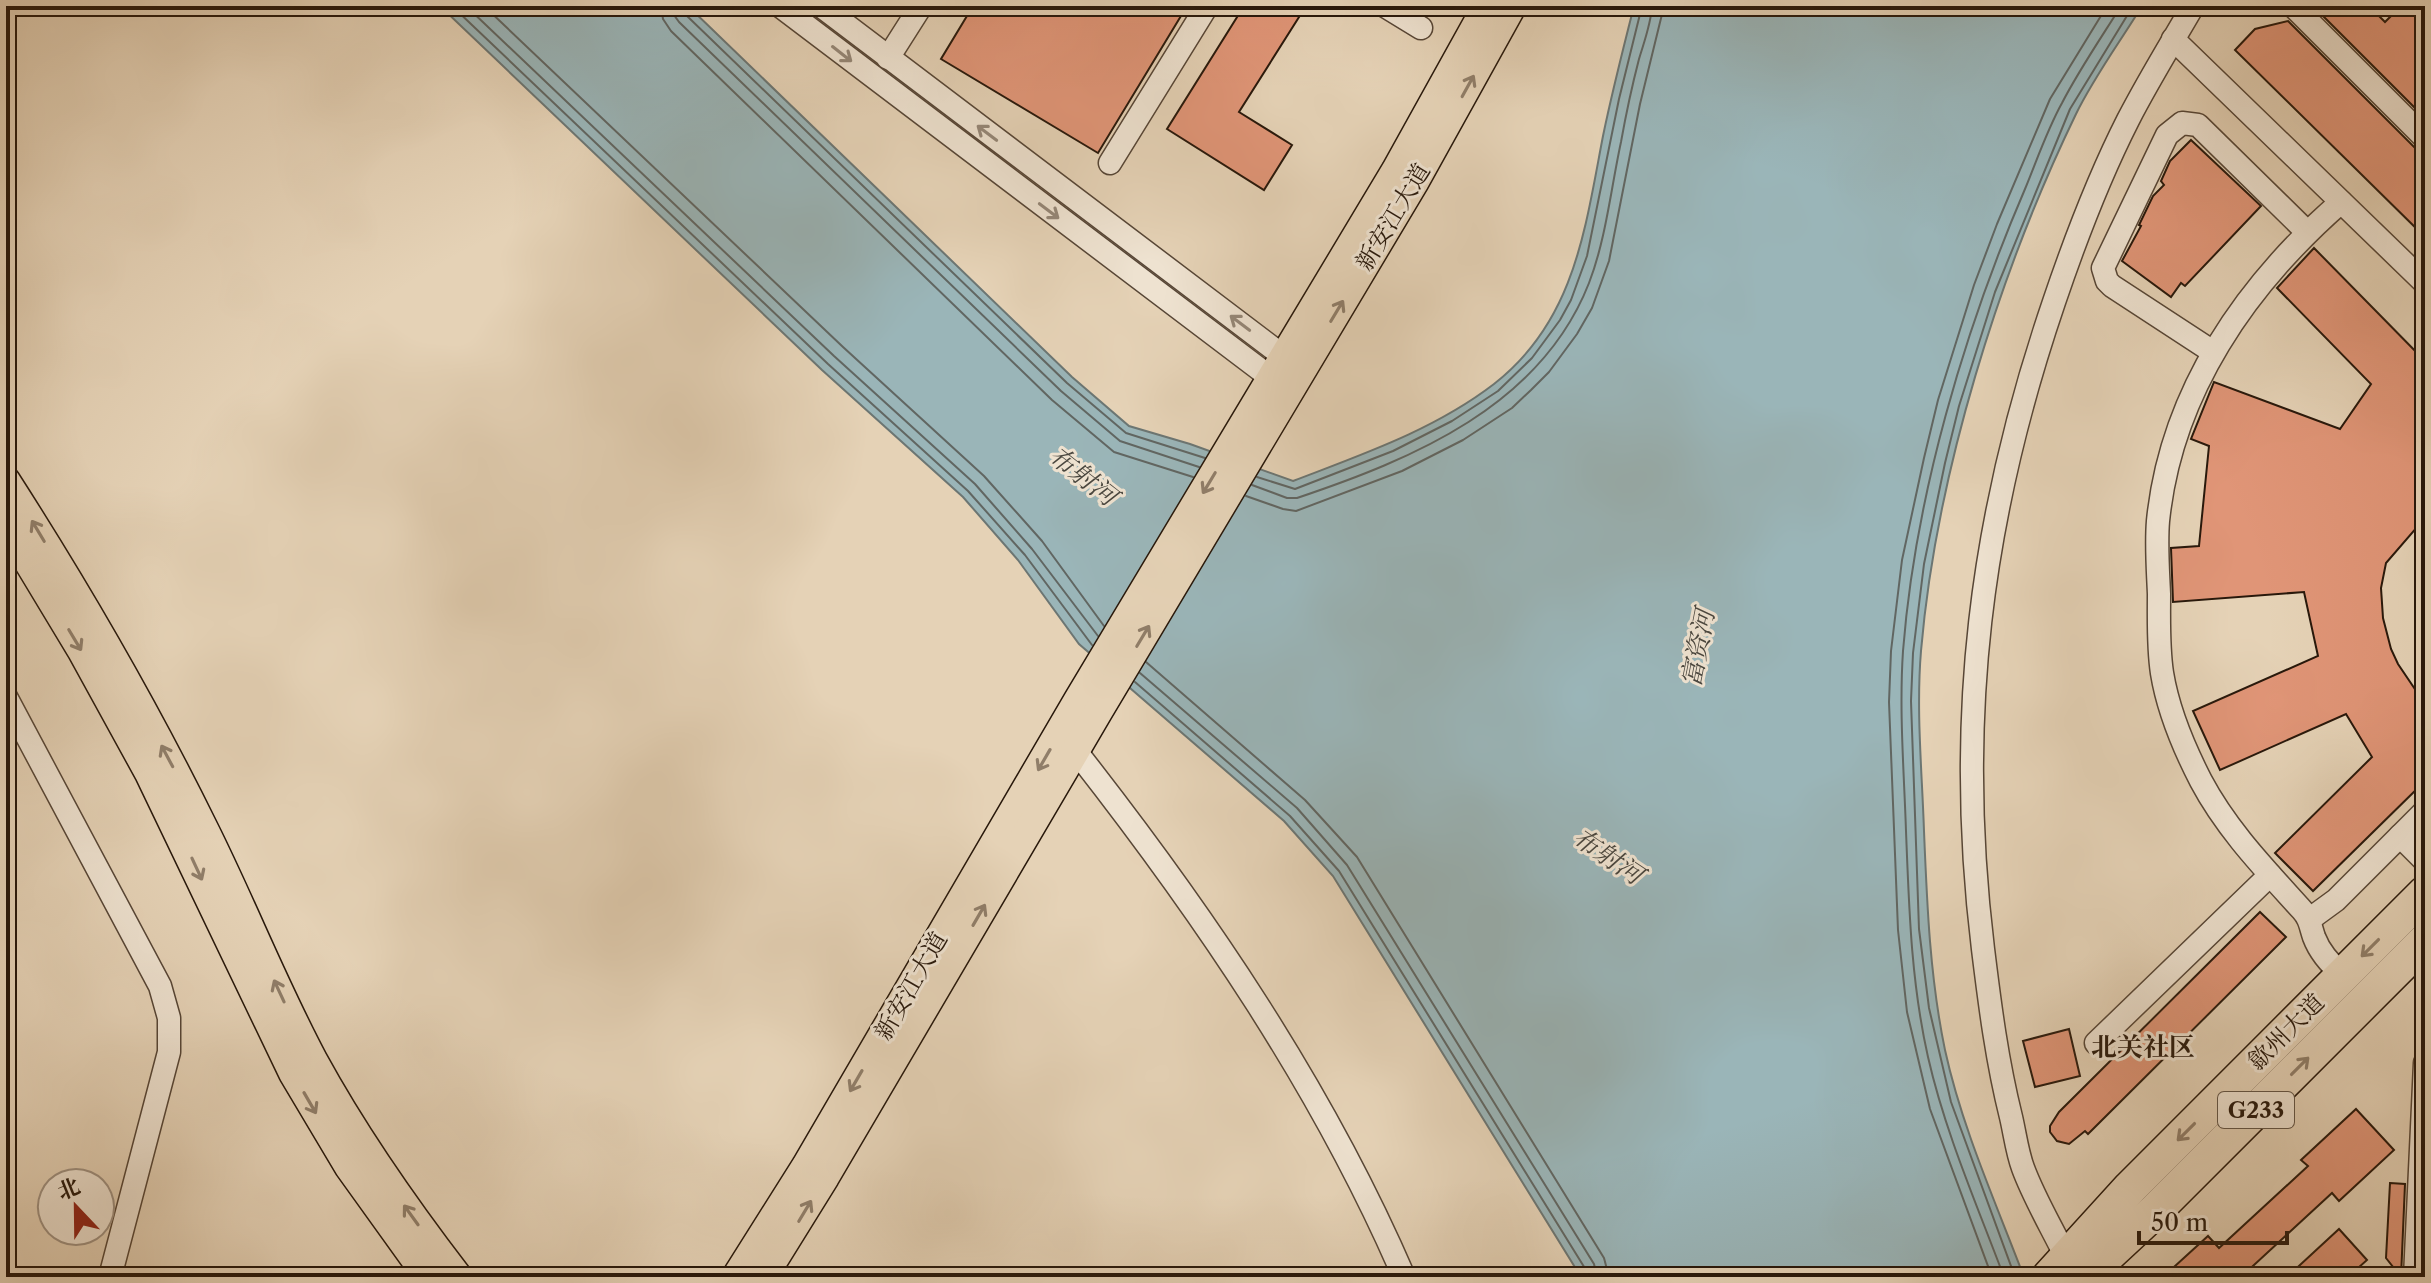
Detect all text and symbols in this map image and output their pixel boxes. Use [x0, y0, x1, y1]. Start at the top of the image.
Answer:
one-way arrow [831, 45, 852, 62]
one-way arrow [1460, 75, 1476, 98]
one-way arrow [977, 125, 998, 142]
street label: 新安江大道 [1349, 158, 1436, 276]
one-way arrow [1038, 202, 1060, 219]
one-way arrow [1329, 300, 1345, 323]
one-way arrow [1229, 315, 1251, 332]
water label: 布射河 [1042, 439, 1127, 515]
one-way arrow [1200, 471, 1216, 494]
one-way arrow [29, 520, 45, 543]
water label: 富资河 [1675, 603, 1722, 689]
one-way arrow [1135, 625, 1151, 648]
one-way arrow [67, 628, 83, 651]
one-way arrow [159, 745, 175, 769]
one-way arrow [1036, 748, 1052, 771]
water label: 布射河 [1567, 821, 1653, 893]
one-way arrow [190, 857, 205, 881]
one-way arrow [971, 904, 987, 927]
street label: 新安江大道 [868, 927, 953, 1045]
one-way arrow [2361, 938, 2380, 957]
one-way arrow [271, 979, 286, 1003]
street label: 歙州大道 [2241, 987, 2330, 1076]
district label: 北关社区 [2091, 1031, 2195, 1063]
one-way arrow [2290, 1057, 2309, 1076]
one-way arrow [848, 1069, 864, 1092]
one-way arrow [303, 1091, 319, 1114]
road number: G233 [2218, 1092, 2294, 1128]
one-way arrow [2177, 1122, 2196, 1141]
north arrow [36, 1167, 116, 1247]
text: 北 [53, 1172, 84, 1206]
scale bar [2139, 1195, 2287, 1245]
one-way arrow [797, 1200, 813, 1223]
one-way arrow [403, 1204, 419, 1226]
text: 50 m [2151, 1208, 2208, 1237]

